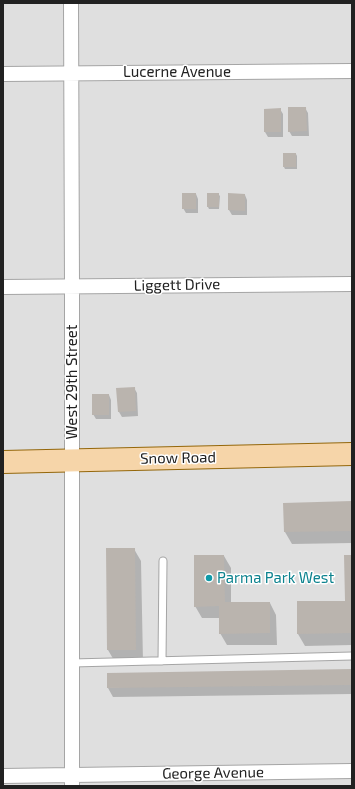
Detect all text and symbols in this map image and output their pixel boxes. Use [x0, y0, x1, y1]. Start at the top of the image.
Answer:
street label: Lucerne Avenue [123, 63, 231, 81]
street label: Liggett Drive [134, 275, 220, 295]
street label: West 29th Street [63, 324, 81, 440]
street label: Snow Road [140, 448, 216, 468]
place label: Parma Park West [217, 569, 334, 587]
marker: Parma Park West [204, 573, 214, 583]
street label: George Avenue [162, 763, 264, 783]

